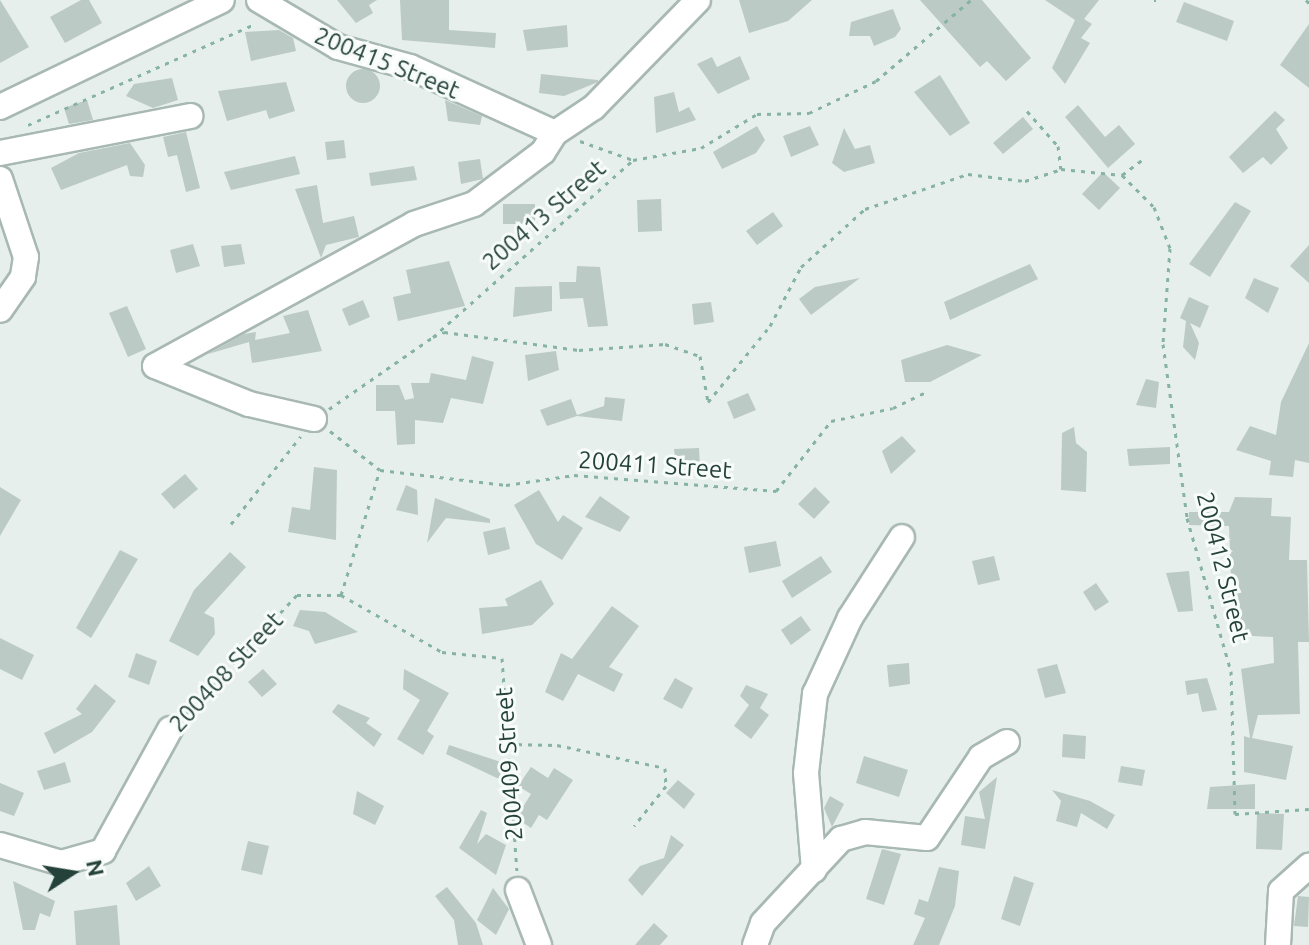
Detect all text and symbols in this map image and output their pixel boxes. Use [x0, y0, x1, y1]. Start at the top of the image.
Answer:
street label: 200415 Street [310, 21, 464, 105]
street label: 200413 Street [477, 154, 611, 276]
street label: 200411 Street [577, 445, 733, 485]
street label: 200412 Street [1190, 489, 1256, 645]
street label: 200408 Street [163, 606, 289, 738]
street label: 200409 Street [489, 686, 529, 842]
north arrow [32, 833, 112, 913]
text: N [82, 857, 110, 879]

